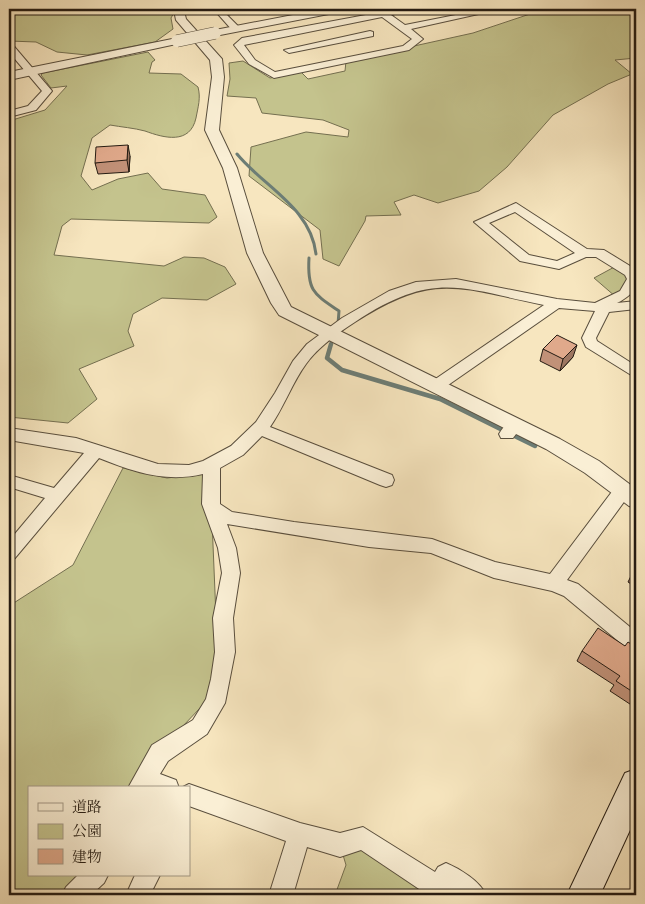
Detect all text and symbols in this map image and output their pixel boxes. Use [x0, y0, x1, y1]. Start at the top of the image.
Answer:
legend [28, 786, 190, 876]
text: 道路 [72, 797, 102, 817]
text: 公園 [72, 821, 102, 841]
text: 建物 [72, 847, 102, 867]

